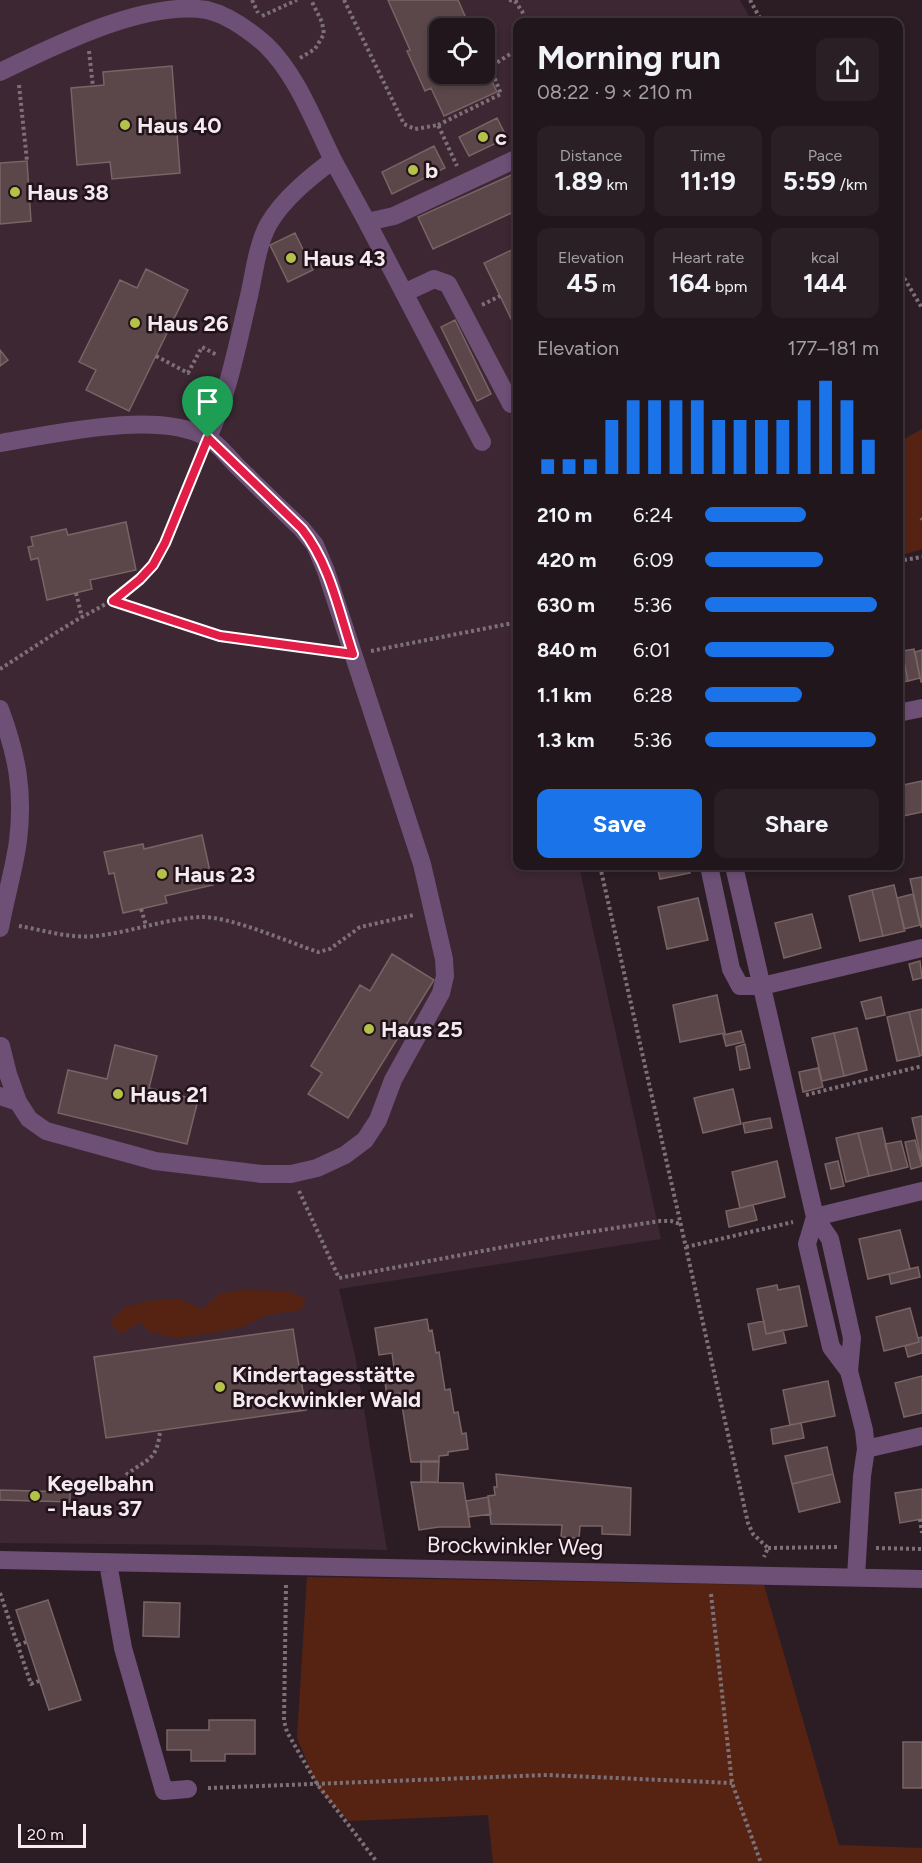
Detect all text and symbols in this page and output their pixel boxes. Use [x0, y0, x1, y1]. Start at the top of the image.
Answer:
map controls [429, 18, 495, 84]
button: locate [429, 18, 495, 84]
text: Morning run [537, 38, 721, 77]
button: share [816, 38, 879, 101]
text: 08:22 · 9 × 210 m [537, 80, 692, 104]
place label: Haus 40 [137, 112, 221, 139]
marker: Haus 40 [118, 118, 132, 132]
place label: c [495, 124, 507, 151]
marker: c [476, 130, 490, 144]
text: Distance [560, 146, 622, 165]
text: Time [691, 146, 725, 165]
text: Pace [808, 146, 842, 165]
place label: b [425, 157, 438, 184]
marker: b [406, 163, 420, 177]
text: 1.89 [554, 165, 603, 197]
text: 11:19 [680, 165, 736, 197]
text: 5:59 [783, 165, 836, 197]
text: km [603, 175, 628, 194]
text: /km [836, 175, 867, 194]
place label: Haus 38 [27, 179, 109, 206]
marker: Haus 38 [8, 185, 22, 199]
place label: Haus 43 [303, 245, 385, 272]
text: Elevation [558, 248, 624, 267]
text: Heart rate [672, 248, 744, 267]
text: kcal [811, 248, 839, 267]
marker: Haus 43 [284, 251, 298, 265]
text: 45 [566, 267, 598, 299]
text: 164 [669, 267, 711, 299]
text: 144 [803, 267, 847, 299]
text: m [598, 277, 616, 296]
text: bpm [711, 277, 747, 296]
place label: Haus 26 [147, 310, 229, 337]
marker: Haus 26 [128, 316, 142, 330]
text: Elevation [537, 336, 619, 360]
text: 177–181 m [788, 336, 879, 360]
pin [182, 376, 233, 438]
icon: arrive [191, 385, 224, 418]
text: 210 m [537, 503, 592, 527]
text: 6:24 [633, 503, 673, 527]
text: 420 m [537, 548, 596, 572]
text: 6:09 [633, 548, 674, 572]
text: 630 m [537, 593, 595, 617]
text: 5:36 [633, 593, 672, 617]
text: 840 m [537, 638, 597, 662]
text: 6:01 [633, 638, 670, 662]
text: 1.1 km [537, 683, 592, 707]
text: 6:28 [633, 683, 673, 707]
text: 1.3 km [537, 728, 594, 752]
text: 5:36 [633, 728, 672, 752]
button: Save [537, 789, 702, 858]
button: Share [714, 789, 879, 858]
place label: Haus 23 [174, 861, 255, 888]
marker: Haus 23 [155, 867, 169, 881]
place label: Haus 25 [381, 1016, 463, 1043]
marker: Haus 25 [362, 1022, 376, 1036]
place label: Haus 21 [130, 1081, 208, 1108]
marker: Haus 21 [111, 1087, 125, 1101]
place label: Kindertagesstätte Brockwinkler Wald [232, 1361, 421, 1413]
marker: Kindertagesstätte Brockwinkler Wald [213, 1380, 227, 1394]
place label: Kegelbahn - Haus 37 [47, 1470, 154, 1522]
marker: Kegelbahn - Haus 37 [28, 1489, 42, 1503]
street label: Brockwinkler Weg [427, 1531, 603, 1561]
scale bar [18, 1821, 86, 1848]
text: 20 m [27, 1825, 64, 1844]

